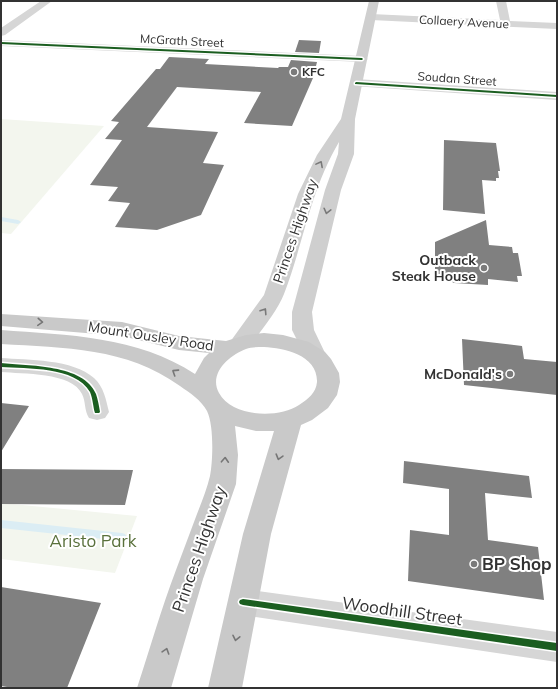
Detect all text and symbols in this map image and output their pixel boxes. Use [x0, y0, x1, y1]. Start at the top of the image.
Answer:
street label: Collaery Avenue [419, 12, 509, 31]
street label: McGrath Street [140, 31, 224, 50]
place label: KFC [302, 64, 325, 79]
marker: KFC [289, 67, 299, 77]
street label: Soudan Street [417, 68, 497, 89]
one-way arrow [315, 160, 323, 168]
street label: Princes Highway [269, 176, 321, 285]
one-way arrow [324, 207, 332, 214]
place label: Outback Steak House [392, 251, 476, 285]
marker: Outback Steak House [479, 263, 489, 273]
one-way arrow [259, 308, 267, 315]
street label: Mount Ousley Road [87, 317, 215, 355]
one-way arrow [37, 318, 43, 327]
place label: McDonald's [424, 365, 502, 383]
marker: McDonald's [505, 369, 515, 379]
one-way arrow [172, 370, 179, 377]
one-way arrow [275, 453, 284, 460]
one-way arrow [221, 457, 229, 463]
street label: Princes Highway [167, 483, 231, 615]
park label: Aristo Park [50, 530, 137, 551]
place label: BP Shop [482, 553, 552, 574]
marker: BP Shop [469, 559, 479, 569]
street label: Woodhill Street [341, 592, 464, 629]
one-way arrow [232, 634, 240, 641]
one-way arrow [161, 647, 170, 654]

